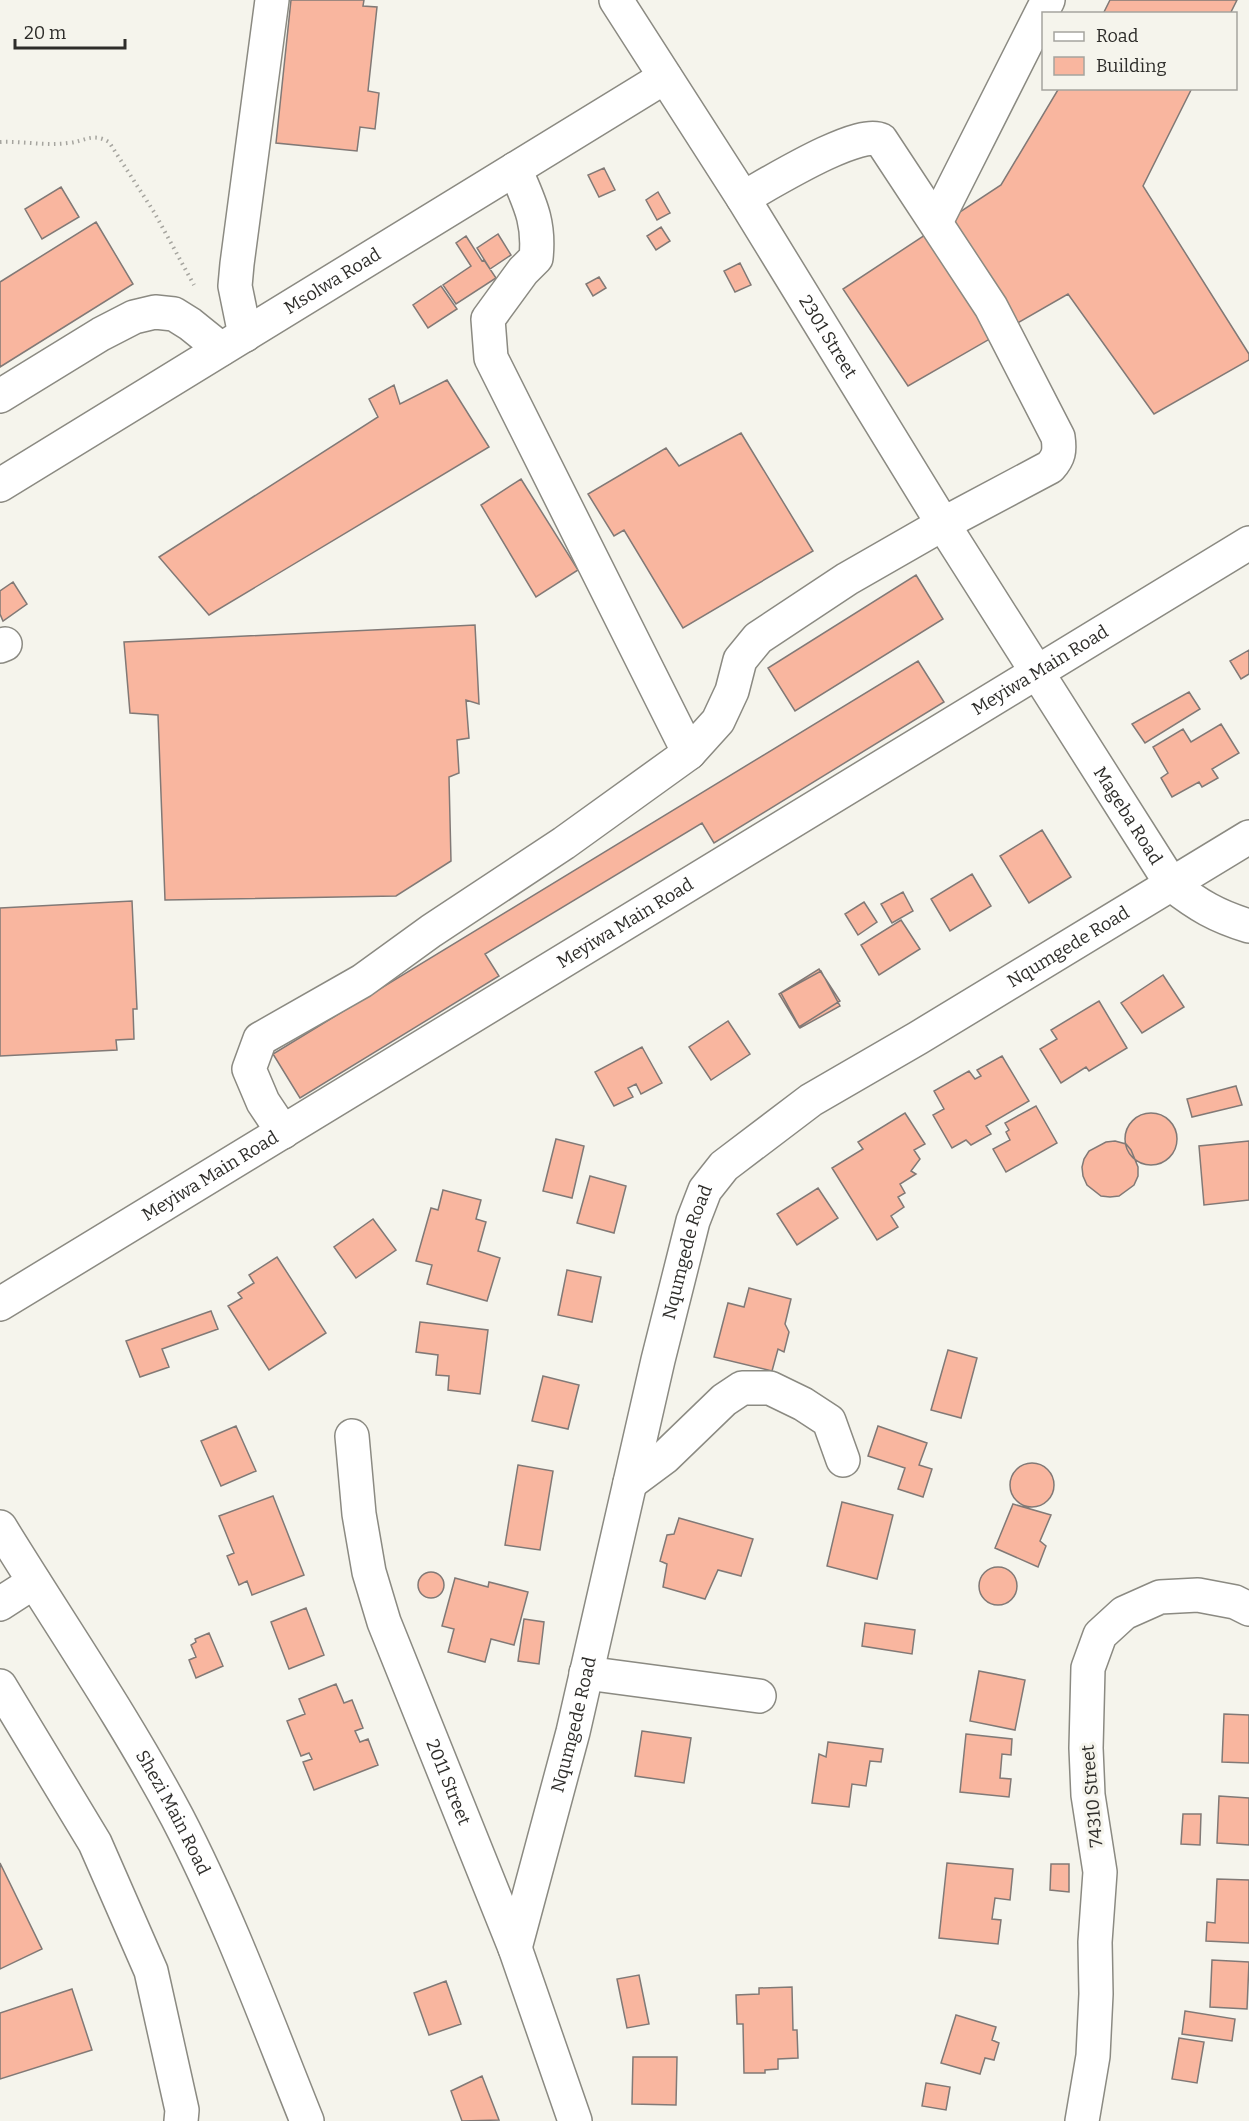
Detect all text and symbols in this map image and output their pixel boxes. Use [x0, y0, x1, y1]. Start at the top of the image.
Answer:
scale bar [15, 12, 124, 50]
legend [1042, 12, 1237, 90]
text: 20 m [24, 22, 66, 44]
text: Road [1096, 25, 1139, 47]
text: Building [1096, 55, 1167, 77]
street label: Msolwa Road [280, 243, 385, 319]
street label: 2301 Street [794, 291, 862, 383]
street label: Meyiwa Main Road [968, 620, 1113, 720]
street label: Mageba Road [1089, 763, 1167, 869]
street label: Meyiwa Main Road [553, 873, 698, 973]
street label: Nqumgede Road [1003, 901, 1134, 992]
street label: Meyiwa Main Road [138, 1126, 282, 1226]
street label: Nqumgede Road [658, 1181, 717, 1322]
street label: Nqumgede Road [546, 1654, 601, 1795]
street label: 2011 Street [421, 1736, 476, 1829]
street label: 74310 Street [1077, 1743, 1107, 1848]
street label: Shezi Main Road [131, 1746, 215, 1879]

